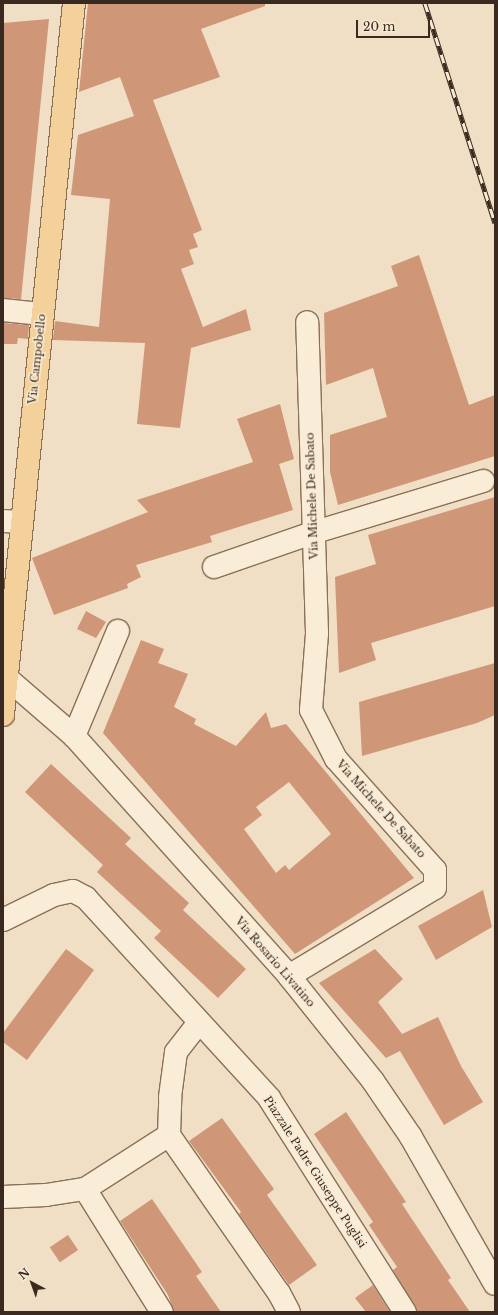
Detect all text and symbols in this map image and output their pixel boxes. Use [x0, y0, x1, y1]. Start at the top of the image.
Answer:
scale bar [358, 12, 432, 38]
text: 20 m [363, 19, 395, 34]
street label: Via Campobello [26, 313, 48, 405]
street label: Via Michele De Sabato [303, 432, 321, 560]
street label: Via Michele De Sabato [334, 757, 428, 861]
street label: Via Rosario Livatino [232, 914, 318, 1010]
street label: Piazzale Padre Giuseppe Puglisi [261, 1094, 369, 1250]
north arrow [12, 1263, 52, 1303]
text: N [16, 1265, 33, 1283]

